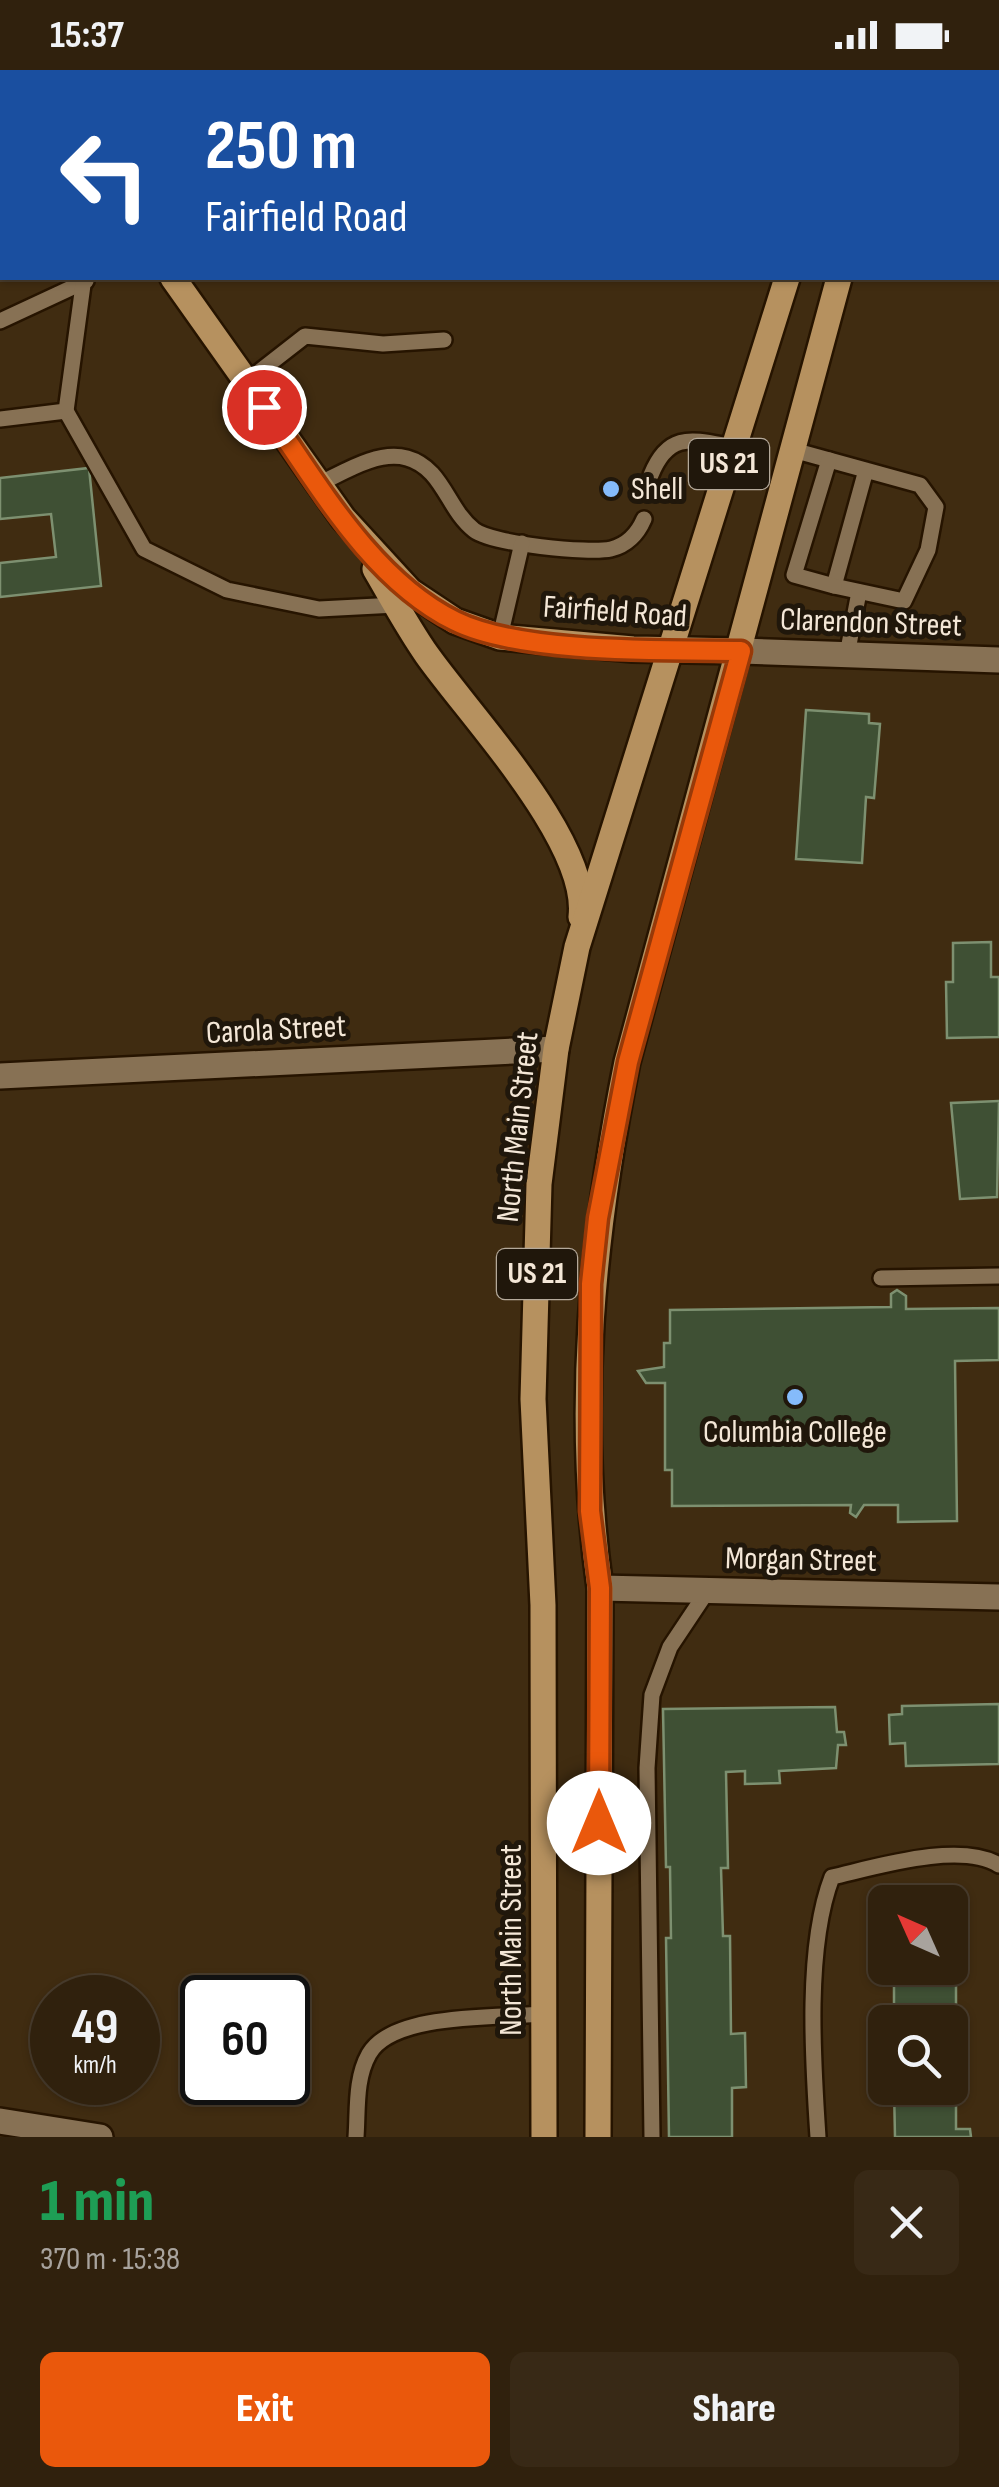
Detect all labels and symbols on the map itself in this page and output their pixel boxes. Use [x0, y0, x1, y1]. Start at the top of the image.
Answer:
pin [222, 365, 307, 450]
road number: US 21 [689, 439, 769, 489]
place label: Shell [631, 470, 683, 509]
marker: Shell [600, 478, 622, 500]
street label: Fairfield Road [542, 588, 688, 636]
street label: Clarendon Street [779, 600, 963, 646]
street label: Carola Street [205, 1007, 347, 1053]
street label: North Main Street [489, 1030, 547, 1224]
road number: US 21 [497, 1249, 577, 1299]
marker: Columbia College [784, 1386, 806, 1408]
place label: Columbia College [703, 1413, 887, 1452]
street label: Morgan Street [725, 1539, 877, 1581]
position arrow [547, 1771, 651, 1875]
street label: North Main Street [492, 1844, 531, 2036]
north arrow [868, 1885, 968, 1985]
speed limit sign: 60 [180, 1975, 310, 2105]

